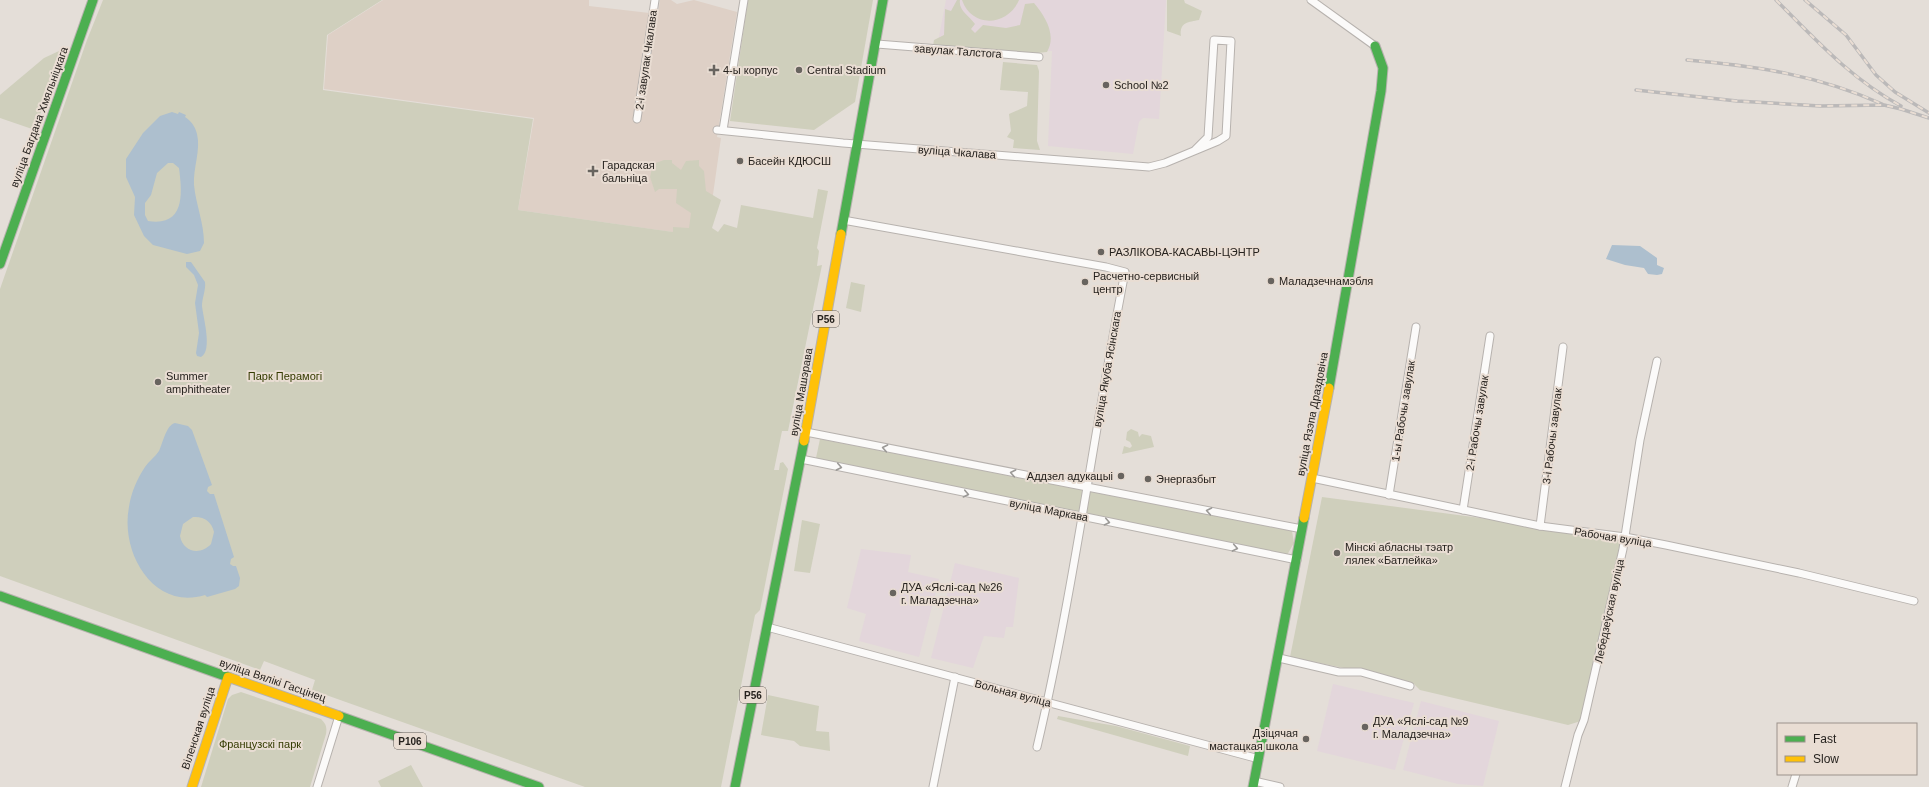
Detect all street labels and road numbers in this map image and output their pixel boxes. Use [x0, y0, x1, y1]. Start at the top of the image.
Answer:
street label: 2-і завулак Чкалава [633, 8, 659, 111]
street label: завулак Талстога [914, 42, 1003, 60]
street label: вуліца Багдана Хмяльніцкага [8, 44, 70, 189]
street label: вуліца Чкалава [918, 143, 997, 161]
street label: вуліца Якуба Ясінскага [1091, 309, 1123, 428]
road number: Р56 [813, 311, 839, 327]
street label: вуліца Машэрава [787, 346, 815, 437]
street label: вуліца Язэпа Драздовіча [1294, 350, 1330, 477]
street label: 1-ы Рабочы завулак [1389, 359, 1417, 462]
street label: 2-і Рабочы завулак [1464, 374, 1491, 472]
street label: 3-і Рабочы завулак [1540, 387, 1564, 485]
street label: вуліца Маркава [1009, 497, 1090, 524]
street label: Рабочая вуліца [1573, 525, 1653, 549]
street label: Лебедзеўская вуліца [1592, 557, 1626, 664]
street label: вуліца Вялікі Гасцінец [218, 656, 328, 704]
street label: Вольная вуліца [973, 677, 1053, 709]
street label: Віленская вуліца [179, 684, 217, 771]
road number: Р56 [740, 687, 766, 703]
road number: Р106 [394, 733, 426, 749]

